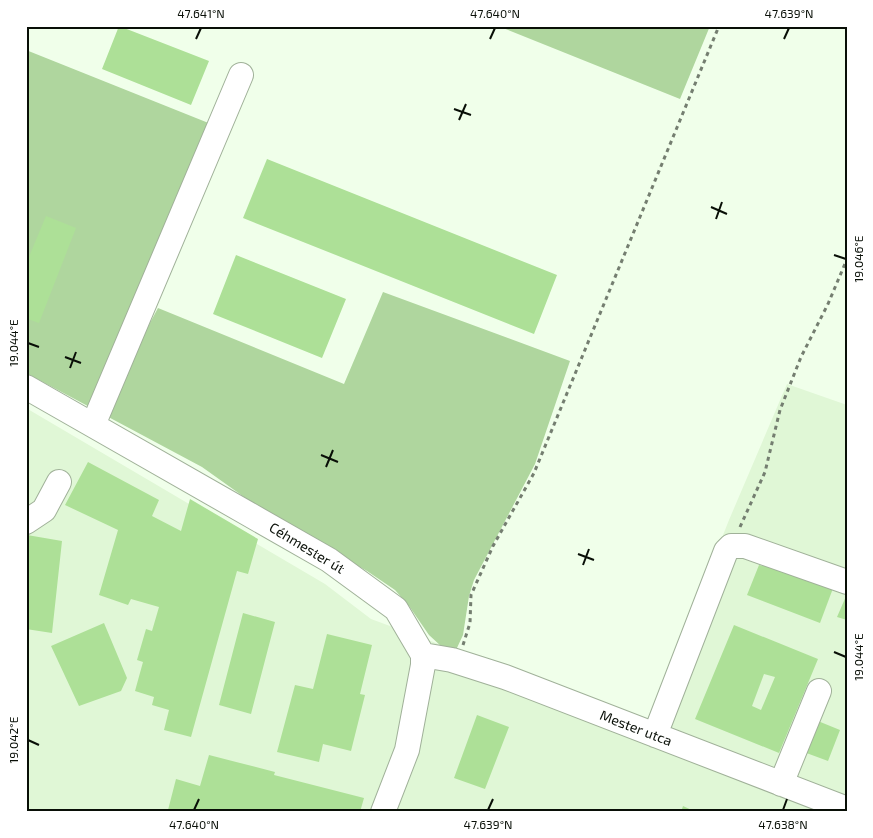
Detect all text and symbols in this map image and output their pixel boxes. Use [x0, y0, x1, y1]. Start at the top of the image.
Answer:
text: 47.641°N [177, 6, 225, 20]
text: 47.640°N [470, 6, 520, 20]
text: 47.639°N [765, 6, 813, 20]
text: 19.046°E [851, 235, 865, 282]
text: 19.044°E [6, 319, 20, 367]
street label: Céhmester út [266, 518, 348, 577]
text: 19.044°E [851, 633, 865, 681]
street label: Mester utca [598, 706, 675, 749]
text: 19.042°E [6, 716, 20, 763]
text: 47.640°N [169, 817, 219, 831]
text: 47.639°N [464, 817, 512, 831]
text: 47.638°N [758, 817, 808, 831]

